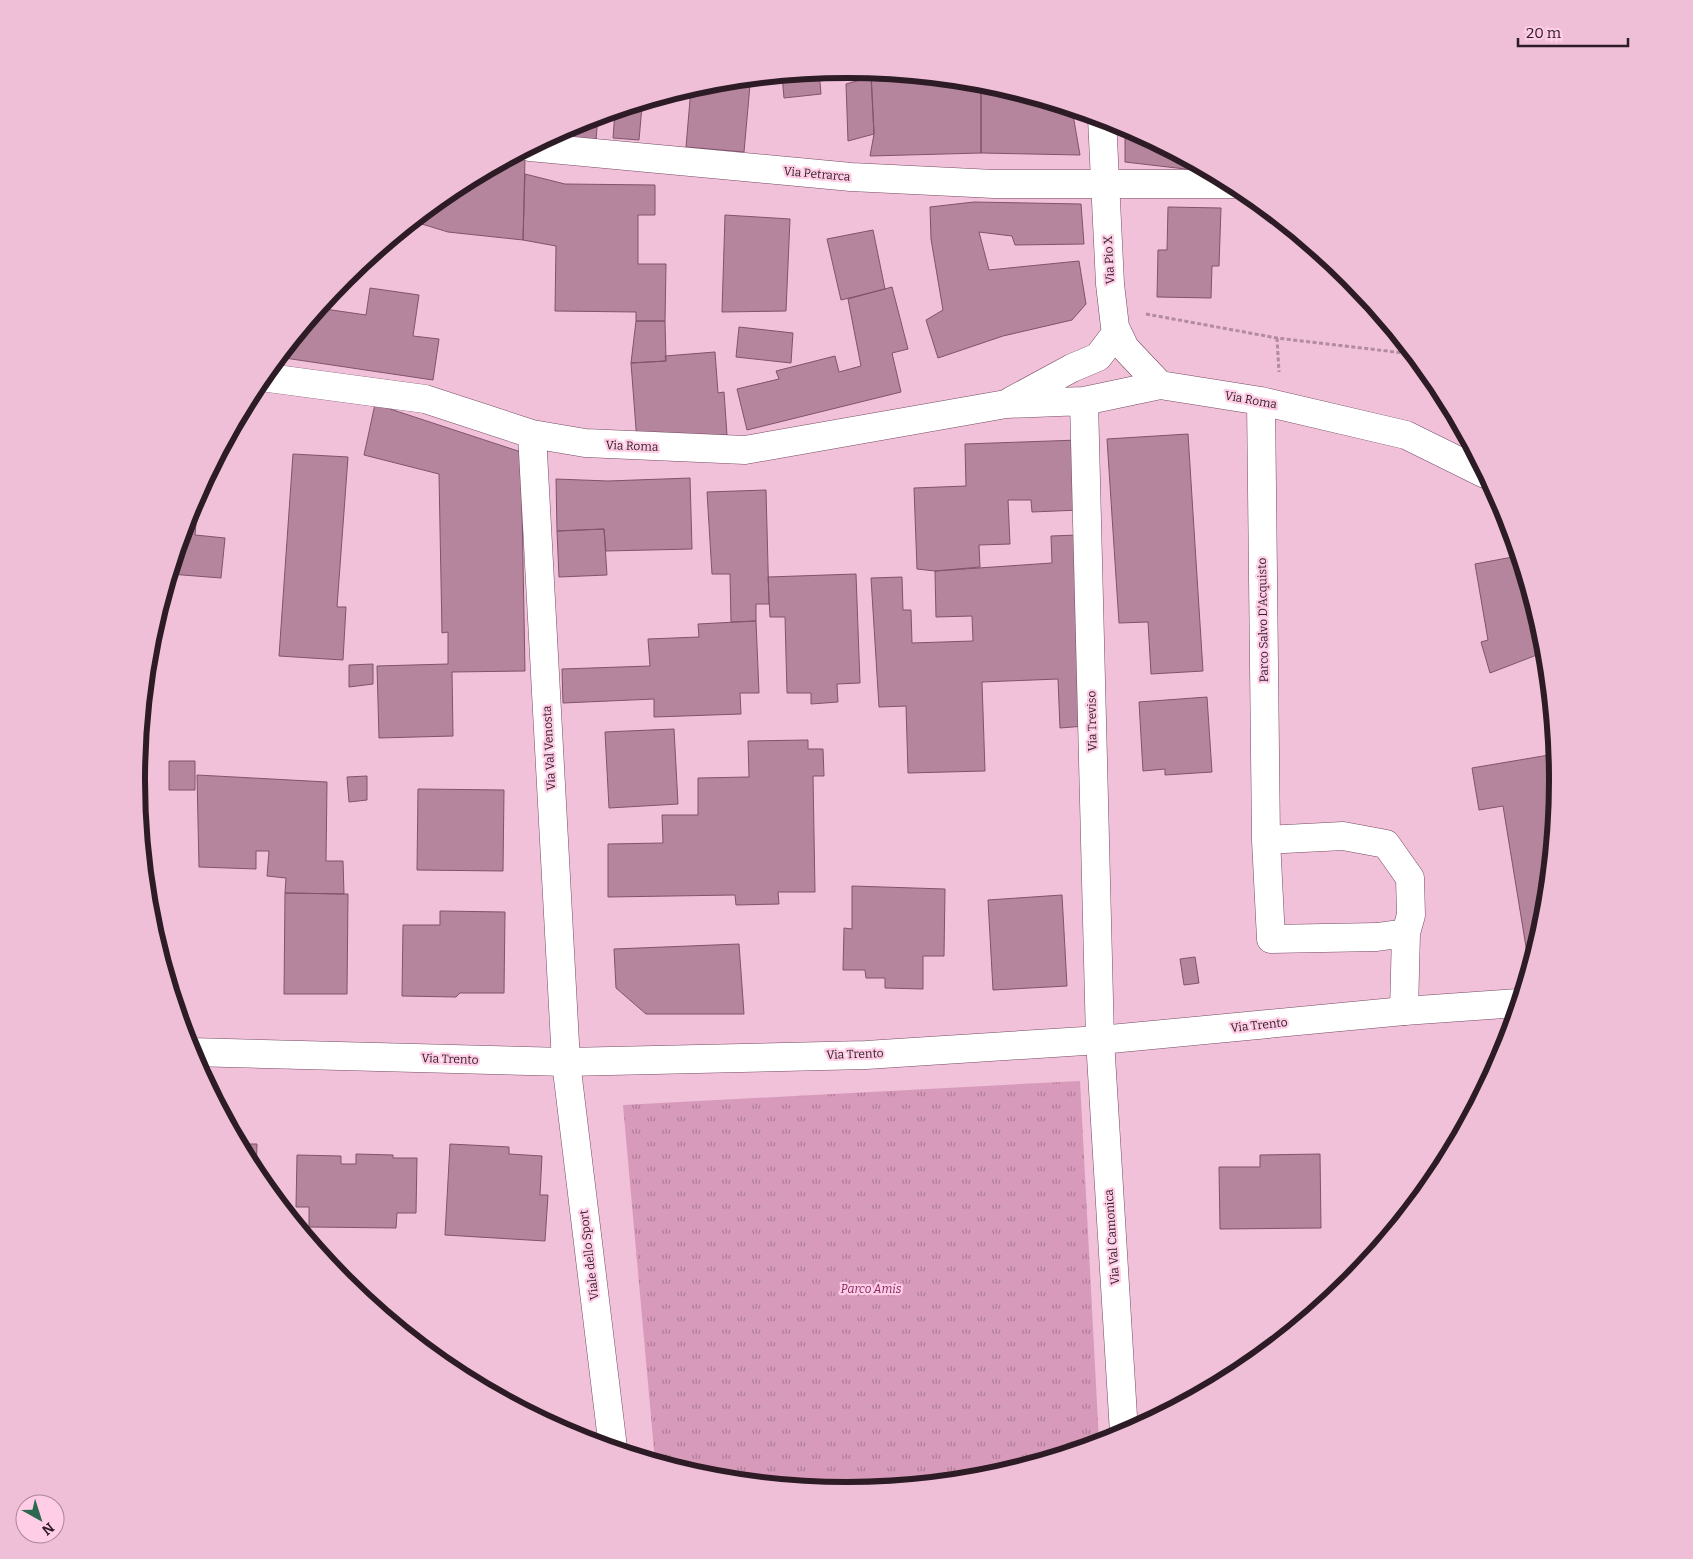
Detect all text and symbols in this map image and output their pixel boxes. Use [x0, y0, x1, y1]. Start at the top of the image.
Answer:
scale bar [1518, 15, 1628, 47]
text: 20 m [1526, 24, 1562, 42]
street label: Via Petrarca [783, 164, 851, 184]
street label: Via Pio X [1101, 235, 1117, 285]
street label: Via Roma [1224, 389, 1279, 412]
street label: Via Roma [605, 438, 659, 454]
street label: Parco Salvo D'Acquisto [1255, 557, 1271, 682]
street label: Via Treviso [1084, 690, 1100, 751]
street label: Via Val Venosta [540, 705, 558, 791]
street label: Via Trento [1230, 1015, 1288, 1035]
street label: Via Trento [826, 1046, 884, 1062]
street label: Via Trento [421, 1051, 479, 1067]
street label: Via Val Camonica [1102, 1188, 1122, 1285]
street label: Viale dello Sport [576, 1209, 601, 1301]
park label: Parco Amis [841, 1282, 902, 1296]
north arrow [15, 1494, 65, 1544]
text: N [38, 1519, 57, 1539]

